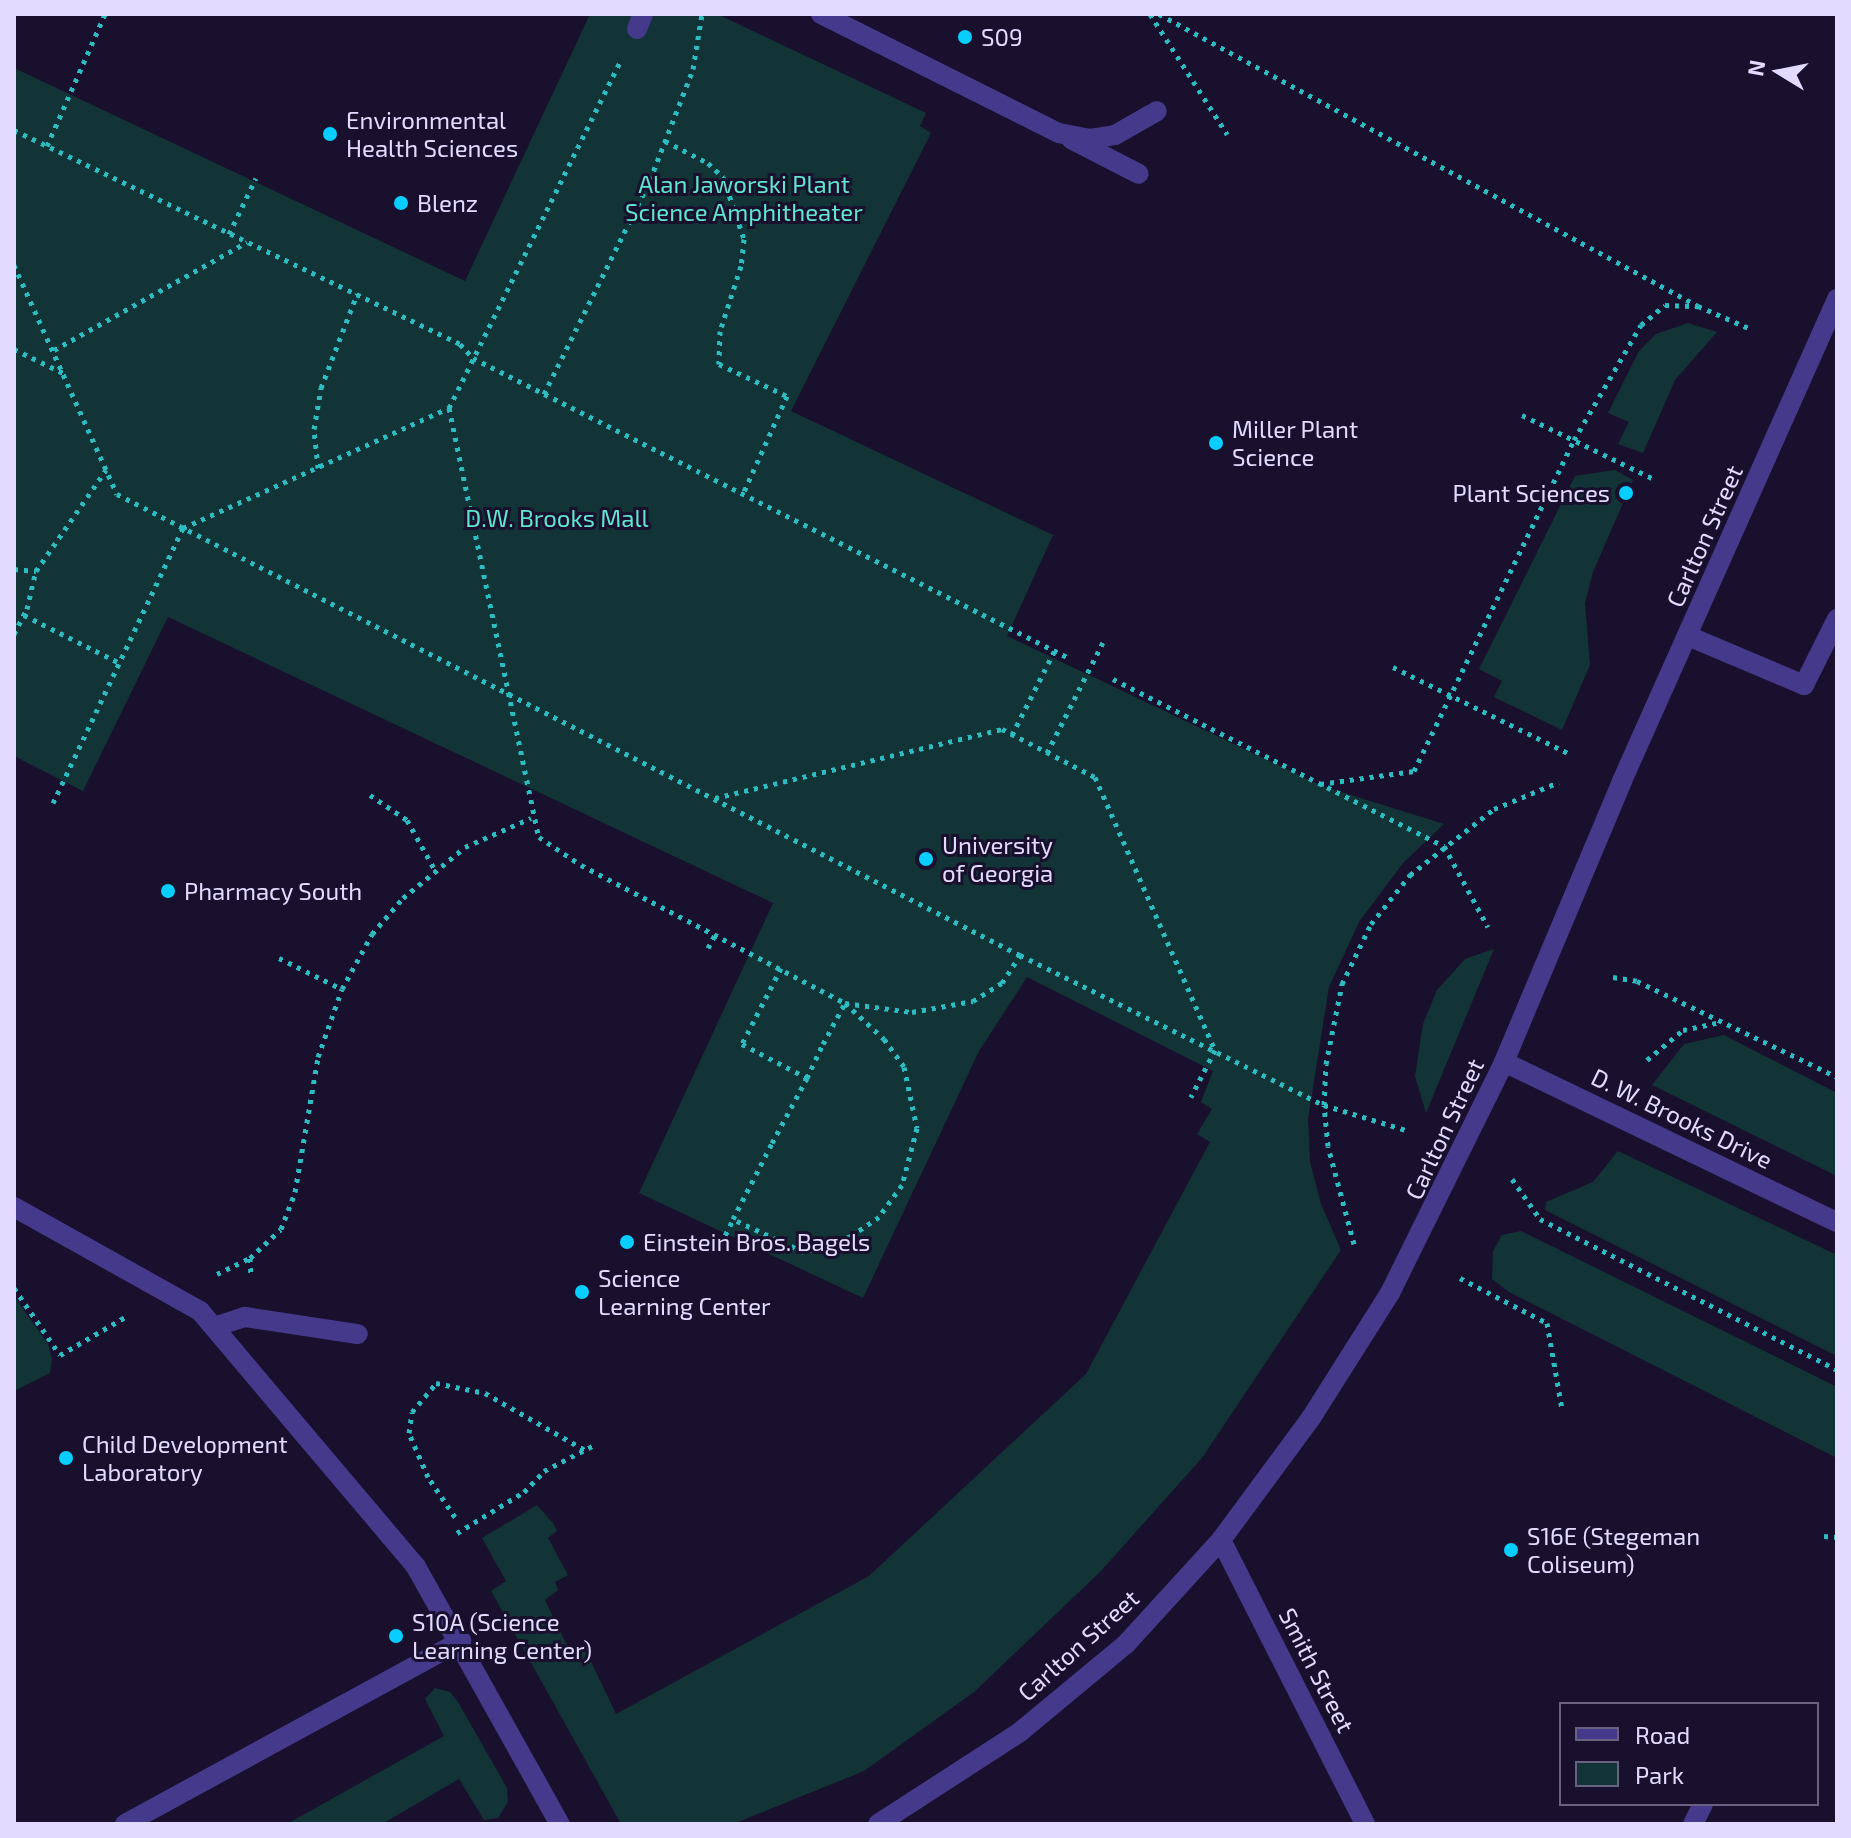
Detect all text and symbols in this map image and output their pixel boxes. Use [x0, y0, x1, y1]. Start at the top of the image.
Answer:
place label: S09 [981, 23, 1023, 51]
marker: S09 [956, 28, 974, 46]
north arrow [1739, 32, 1819, 112]
text: N [1741, 58, 1770, 78]
place label: Environmental Health Sciences [346, 106, 518, 162]
marker: Environmental Health Sciences [321, 125, 339, 143]
park label: Alan Jaworski Plant Science Amphitheater [625, 170, 863, 226]
place label: Blenz [417, 189, 478, 217]
marker: Blenz [392, 194, 410, 212]
place label: Miller Plant Science [1232, 415, 1359, 471]
marker: Miller Plant Science [1207, 434, 1225, 452]
street label: Carlton Street [1660, 461, 1748, 611]
place label: Plant Sciences [1452, 479, 1610, 507]
marker: Plant Sciences [1617, 484, 1635, 502]
park label: D.W. Brooks Mall [465, 504, 649, 532]
place label: University of Georgia [942, 831, 1054, 887]
marker: University of Georgia [917, 850, 935, 868]
place label: Pharmacy South [184, 877, 363, 905]
marker: Pharmacy South [159, 882, 177, 900]
street label: Carlton Street [1399, 1054, 1489, 1204]
street label: D. W. Brooks Drive [1587, 1062, 1777, 1174]
place label: Einstein Bros. Bagels [643, 1228, 870, 1256]
marker: Einstein Bros. Bagels [618, 1233, 636, 1251]
place label: Science Learning Center [598, 1264, 771, 1320]
marker: Science Learning Center [573, 1283, 591, 1301]
place label: Child Development Laboratory [82, 1430, 288, 1486]
marker: Child Development Laboratory [57, 1449, 75, 1467]
place label: S16E (Stegeman Coliseum) [1527, 1522, 1700, 1578]
marker: S16E (Stegeman Coliseum) [1502, 1541, 1520, 1559]
street label: Carlton Street [1012, 1583, 1144, 1707]
street label: Smith Street [1273, 1603, 1361, 1737]
place label: S10A (Science Learning Center) [412, 1608, 592, 1664]
marker: S10A (Science Learning Center) [387, 1627, 405, 1645]
legend [1559, 1702, 1819, 1806]
text: Road [1635, 1720, 1690, 1749]
text: Park [1635, 1760, 1684, 1789]

